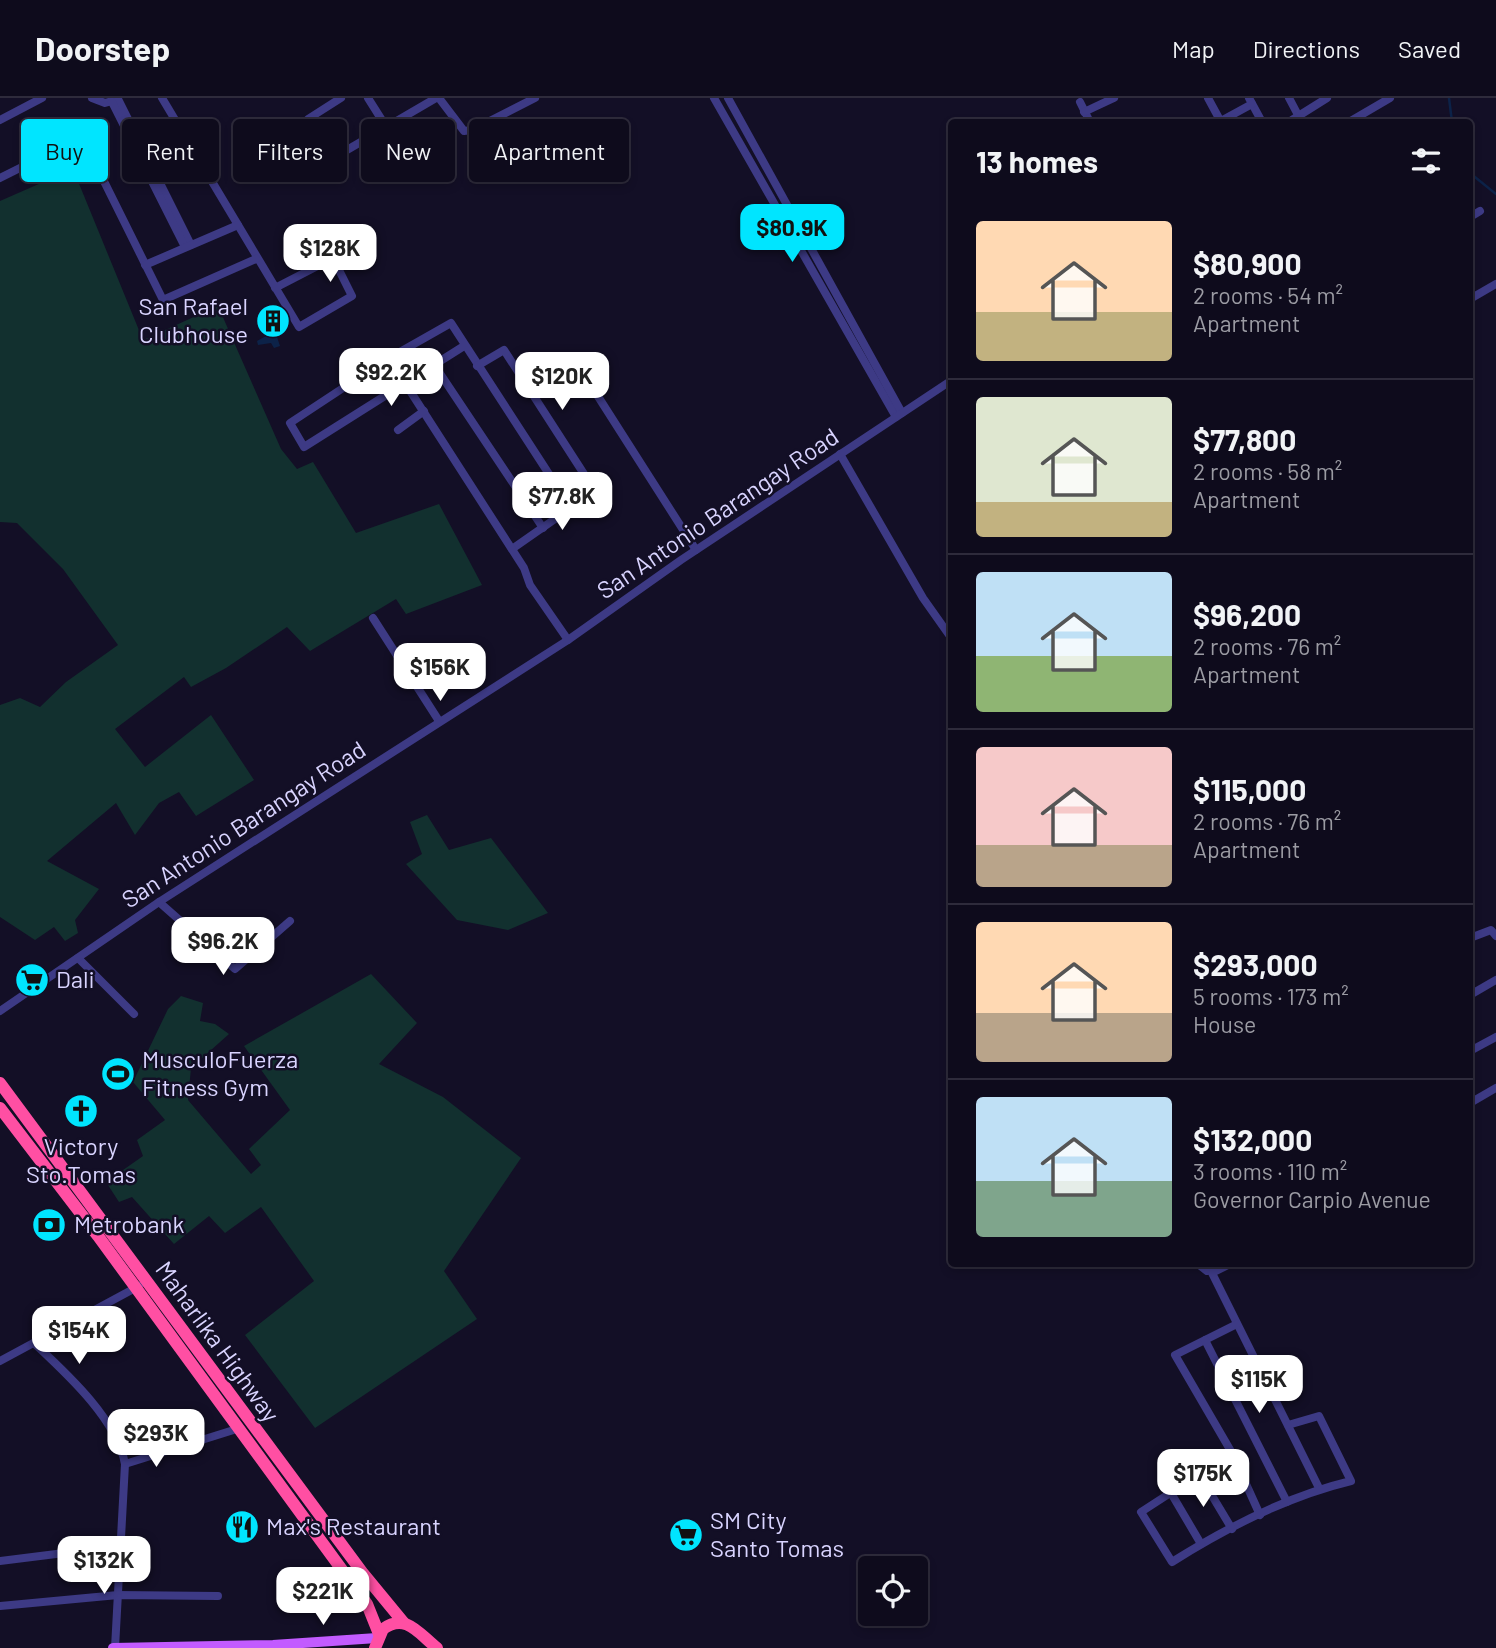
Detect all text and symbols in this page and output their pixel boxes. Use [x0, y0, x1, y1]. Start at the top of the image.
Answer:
text: Doorstep [35, 28, 170, 68]
text: Map [1172, 34, 1215, 63]
text: Directions [1253, 34, 1360, 63]
text: Saved [1398, 34, 1461, 63]
chip: Buy [21, 119, 108, 182]
chip: Rent [122, 119, 219, 182]
chip: Filters [233, 119, 347, 182]
chip: New [361, 119, 455, 182]
chip: Apartment [469, 119, 629, 182]
icon: filters [1407, 142, 1445, 180]
text: 13 homes [976, 143, 1098, 179]
pin: $80.9K [735, 204, 849, 264]
text: $80.9K [756, 213, 828, 241]
pin: $128K [281, 225, 379, 284]
text: $128K [299, 233, 361, 261]
text: $80,900 [1193, 245, 1302, 281]
icon: home [1032, 249, 1116, 333]
text: 2 rooms · 54 m² [1193, 281, 1343, 309]
place label: San Rafael Clubhouse [138, 291, 248, 348]
building icon: San Rafael Clubhouse [254, 302, 292, 340]
text: Apartment [1193, 309, 1300, 337]
pin: $92.2K [334, 348, 448, 408]
pin: $120K [513, 352, 611, 412]
text: $92.2K [355, 357, 427, 385]
text: $120K [531, 361, 593, 389]
street label: San Antonio Barangay Road [591, 421, 843, 604]
text: $77,800 [1193, 421, 1296, 457]
icon: home [1032, 425, 1116, 509]
text: 2 rooms · 58 m² [1193, 457, 1342, 485]
pin: $77.8K [505, 472, 619, 532]
text: $77.8K [528, 481, 596, 509]
text: Apartment [1193, 485, 1300, 513]
text: $96,200 [1193, 596, 1301, 632]
icon: home [1032, 600, 1116, 684]
text: 2 rooms · 76 m² [1193, 632, 1341, 660]
pin: $156K [391, 644, 489, 703]
text: $156K [410, 652, 470, 680]
text: Apartment [1193, 660, 1300, 688]
street label: San Antonio Barangay Road [116, 734, 371, 913]
text: $115,000 [1193, 771, 1306, 807]
icon: home [1032, 775, 1116, 859]
text: 2 rooms · 76 m² [1193, 807, 1341, 835]
text: Apartment [1193, 835, 1300, 863]
pin: $96.2K [166, 918, 280, 977]
text: $96.2K [187, 926, 259, 954]
text: $293,000 [1193, 946, 1318, 982]
icon: home [1032, 950, 1116, 1034]
supermarket icon: Dali [13, 961, 51, 999]
place label: Dali [56, 964, 95, 993]
text: 5 rooms · 173 m² [1193, 982, 1349, 1010]
text: House [1193, 1010, 1256, 1038]
place label: MusculoFuerza Fitness Gym [142, 1044, 298, 1101]
sports icon: MusculoFuerza Fitness Gym [99, 1055, 137, 1093]
church icon: Victory Sto.Tomas [62, 1092, 100, 1130]
text: $132,000 [1193, 1121, 1312, 1157]
icon: home [1032, 1125, 1116, 1209]
place label: Victory Sto.Tomas [26, 1131, 136, 1188]
text: 3 rooms · 110 m² [1193, 1157, 1347, 1185]
text: Governor Carpio Avenue [1193, 1185, 1431, 1213]
bank icon: Metrobank [30, 1206, 68, 1244]
place label: Metrobank [74, 1209, 185, 1238]
street label: Maharlika Highway [150, 1255, 286, 1427]
pin: $154K [30, 1306, 128, 1366]
text: $154K [48, 1315, 110, 1343]
pin: $115K [1210, 1356, 1308, 1415]
text: $115K [1231, 1364, 1287, 1392]
pin: $293K [107, 1410, 205, 1469]
text: $293K [123, 1418, 189, 1446]
pin: $175K [1154, 1450, 1252, 1509]
text: $175K [1173, 1458, 1233, 1486]
place label: SM City Santo Tomas [710, 1505, 844, 1562]
restaurant icon: Max's Restaurant [223, 1508, 261, 1546]
place label: Max's Restaurant [266, 1511, 441, 1540]
supermarket icon: SM City Santo Tomas [667, 1516, 705, 1554]
pin: $132K [55, 1536, 153, 1596]
text: $132K [74, 1545, 135, 1573]
map controls [858, 1556, 928, 1626]
button: locate [858, 1556, 928, 1626]
pin: $221K [274, 1568, 372, 1627]
text: $221K [292, 1576, 354, 1604]

